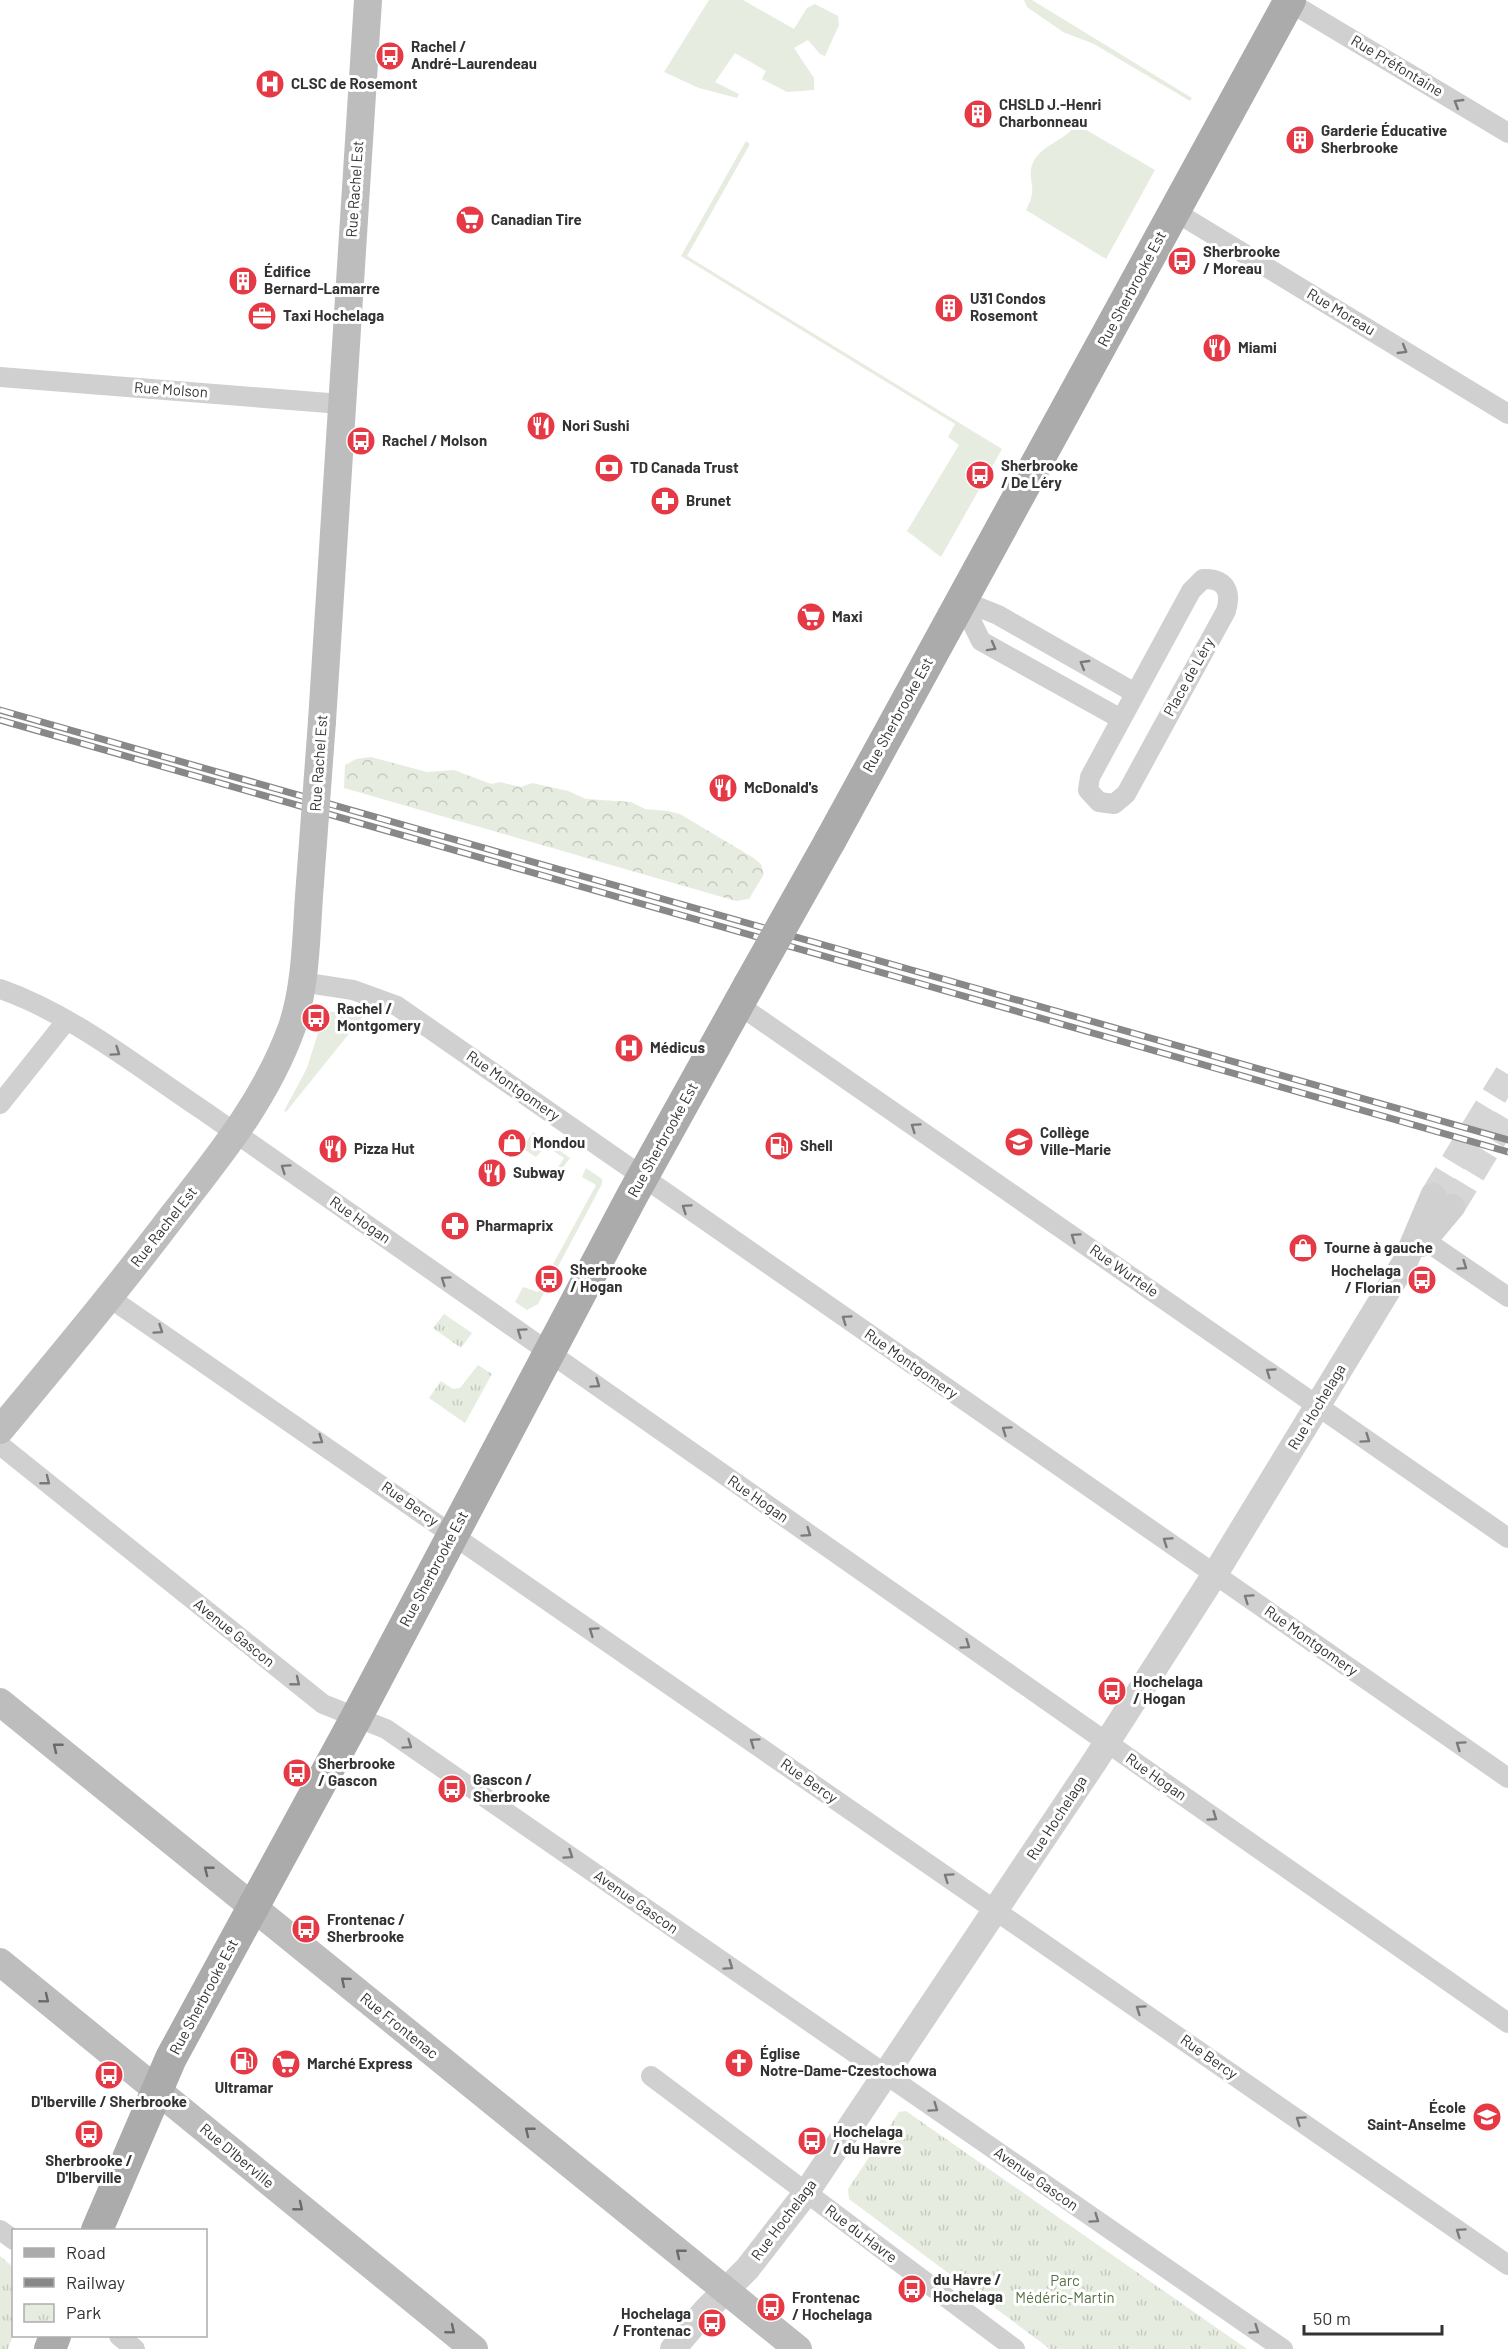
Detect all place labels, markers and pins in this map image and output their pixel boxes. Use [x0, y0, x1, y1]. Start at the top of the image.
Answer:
place label: Rachel / André-Laurendeau [411, 37, 537, 72]
bus stop icon: Rachel / André-Laurendeau [374, 40, 406, 72]
hospital icon: CLSC de Rosemont [254, 68, 286, 100]
place label: CLSC de Rosemont [291, 74, 418, 92]
place label: CHSLD J.-Henri Charbonneau [999, 95, 1102, 130]
building icon: CHSLD J.-Henri Charbonneau [962, 98, 994, 130]
place label: Garderie Éducative Sherbrooke [1321, 121, 1447, 156]
building icon: Garderie Éducative Sherbrooke [1284, 124, 1316, 156]
supermarket icon: Canadian Tire [454, 204, 486, 236]
place label: Canadian Tire [491, 210, 582, 228]
place label: Sherbrooke / Moreau [1203, 242, 1280, 277]
bus stop icon: Sherbrooke / Moreau [1166, 245, 1198, 277]
place label: Édifice Bernard-Lamarre [264, 262, 380, 297]
building icon: Édifice Bernard-Lamarre [227, 265, 259, 297]
place label: U31 Condos Rosemont [970, 289, 1046, 324]
building icon: U31 Condos Rosemont [933, 292, 965, 324]
office icon: Taxi Hochelaga [246, 300, 278, 332]
place label: Taxi Hochelaga [283, 306, 384, 324]
restaurant icon: Miami [1201, 332, 1233, 364]
place label: Miami [1238, 338, 1277, 356]
restaurant icon: Nori Sushi [525, 410, 557, 442]
place label: Nori Sushi [562, 416, 630, 434]
bus stop icon: Rachel / Molson [345, 425, 377, 457]
place label: Rachel / Molson [382, 431, 487, 449]
bank icon: TD Canada Trust [593, 452, 625, 484]
place label: Sherbrooke / De Léry [1001, 456, 1078, 491]
place label: TD Canada Trust [630, 458, 739, 476]
bus stop icon: Sherbrooke / De Léry [964, 459, 996, 491]
pharmacy icon: Brunet [649, 485, 681, 517]
place label: Brunet [686, 491, 731, 509]
supermarket icon: Maxi [795, 601, 827, 633]
place label: Maxi [832, 607, 863, 625]
restaurant icon: McDonald's [707, 772, 739, 804]
place label: McDonald's [744, 778, 819, 796]
place label: Rachel / Montgomery [337, 999, 421, 1034]
bus stop icon: Rachel / Montgomery [300, 1002, 332, 1034]
hospital icon: Médicus [613, 1032, 645, 1064]
place label: Médicus [650, 1038, 705, 1056]
place label: Collège Ville-Marie [1040, 1123, 1111, 1158]
school or university icon: Collège Ville-Marie [1003, 1126, 1035, 1158]
shop icon: Mondou [496, 1127, 528, 1159]
fuel station icon: Shell [763, 1130, 795, 1162]
restaurant icon: Pizza Hut [317, 1133, 349, 1165]
place label: Mondou [533, 1133, 585, 1151]
place label: Shell [800, 1136, 833, 1154]
place label: Pizza Hut [354, 1139, 415, 1157]
restaurant icon: Subway [476, 1157, 508, 1189]
place label: Subway [513, 1163, 565, 1181]
pharmacy icon: Pharmaprix [439, 1210, 471, 1242]
place label: Pharmaprix [476, 1216, 553, 1234]
shop icon: Tourne à gauche [1287, 1232, 1319, 1264]
place label: Tourne à gauche [1324, 1238, 1433, 1256]
place label: Sherbrooke / Hogan [570, 1260, 647, 1295]
place label: Hochelaga / Florian [1331, 1261, 1401, 1296]
bus stop icon: Sherbrooke / Hogan [533, 1263, 565, 1295]
bus stop icon: Hochelaga / Florian [1406, 1264, 1438, 1296]
place label: Hochelaga / Hogan [1133, 1672, 1203, 1707]
bus stop icon: Hochelaga / Hogan [1096, 1675, 1128, 1707]
place label: Sherbrooke / Gascon [318, 1754, 395, 1789]
bus stop icon: Sherbrooke / Gascon [281, 1757, 313, 1789]
place label: Gascon / Sherbrooke [473, 1770, 550, 1805]
bus stop icon: Gascon / Sherbrooke [436, 1773, 468, 1805]
place label: Frontenac / Sherbrooke [327, 1910, 405, 1945]
bus stop icon: Frontenac / Sherbrooke [290, 1913, 322, 1945]
place label: Église Notre-Dame-Czestochowa [760, 2044, 937, 2079]
fuel station icon: Ultramar [228, 2045, 260, 2077]
church icon: Église Notre-Dame-Czestochowa [723, 2047, 755, 2079]
supermarket icon: Marché Express [270, 2048, 302, 2080]
place label: Marché Express [307, 2054, 413, 2072]
bus stop icon: D'Iberville / Sherbrooke [93, 2059, 125, 2091]
place label: Ultramar [215, 2078, 274, 2096]
place label: D'Iberville / Sherbrooke [31, 2092, 187, 2110]
place label: École Saint-Anselme [1367, 2098, 1466, 2133]
school or university icon: École Saint-Anselme [1471, 2101, 1503, 2133]
bus stop icon: Sherbrooke / D'Iberville [73, 2118, 105, 2150]
place label: Hochelaga / du Havre [833, 2122, 903, 2157]
bus stop icon: Hochelaga / du Havre [796, 2125, 828, 2157]
place label: Sherbrooke / D'Iberville [45, 2151, 133, 2186]
place label: du Havre / Hochelaga [933, 2270, 1003, 2305]
bus stop icon: du Havre / Hochelaga [896, 2273, 928, 2305]
place label: Frontenac / Hochelaga [792, 2288, 872, 2323]
bus stop icon: Frontenac / Hochelaga [755, 2291, 787, 2323]
place label: Hochelaga / Frontenac [613, 2304, 691, 2339]
bus stop icon: Hochelaga / Frontenac [696, 2307, 728, 2339]

